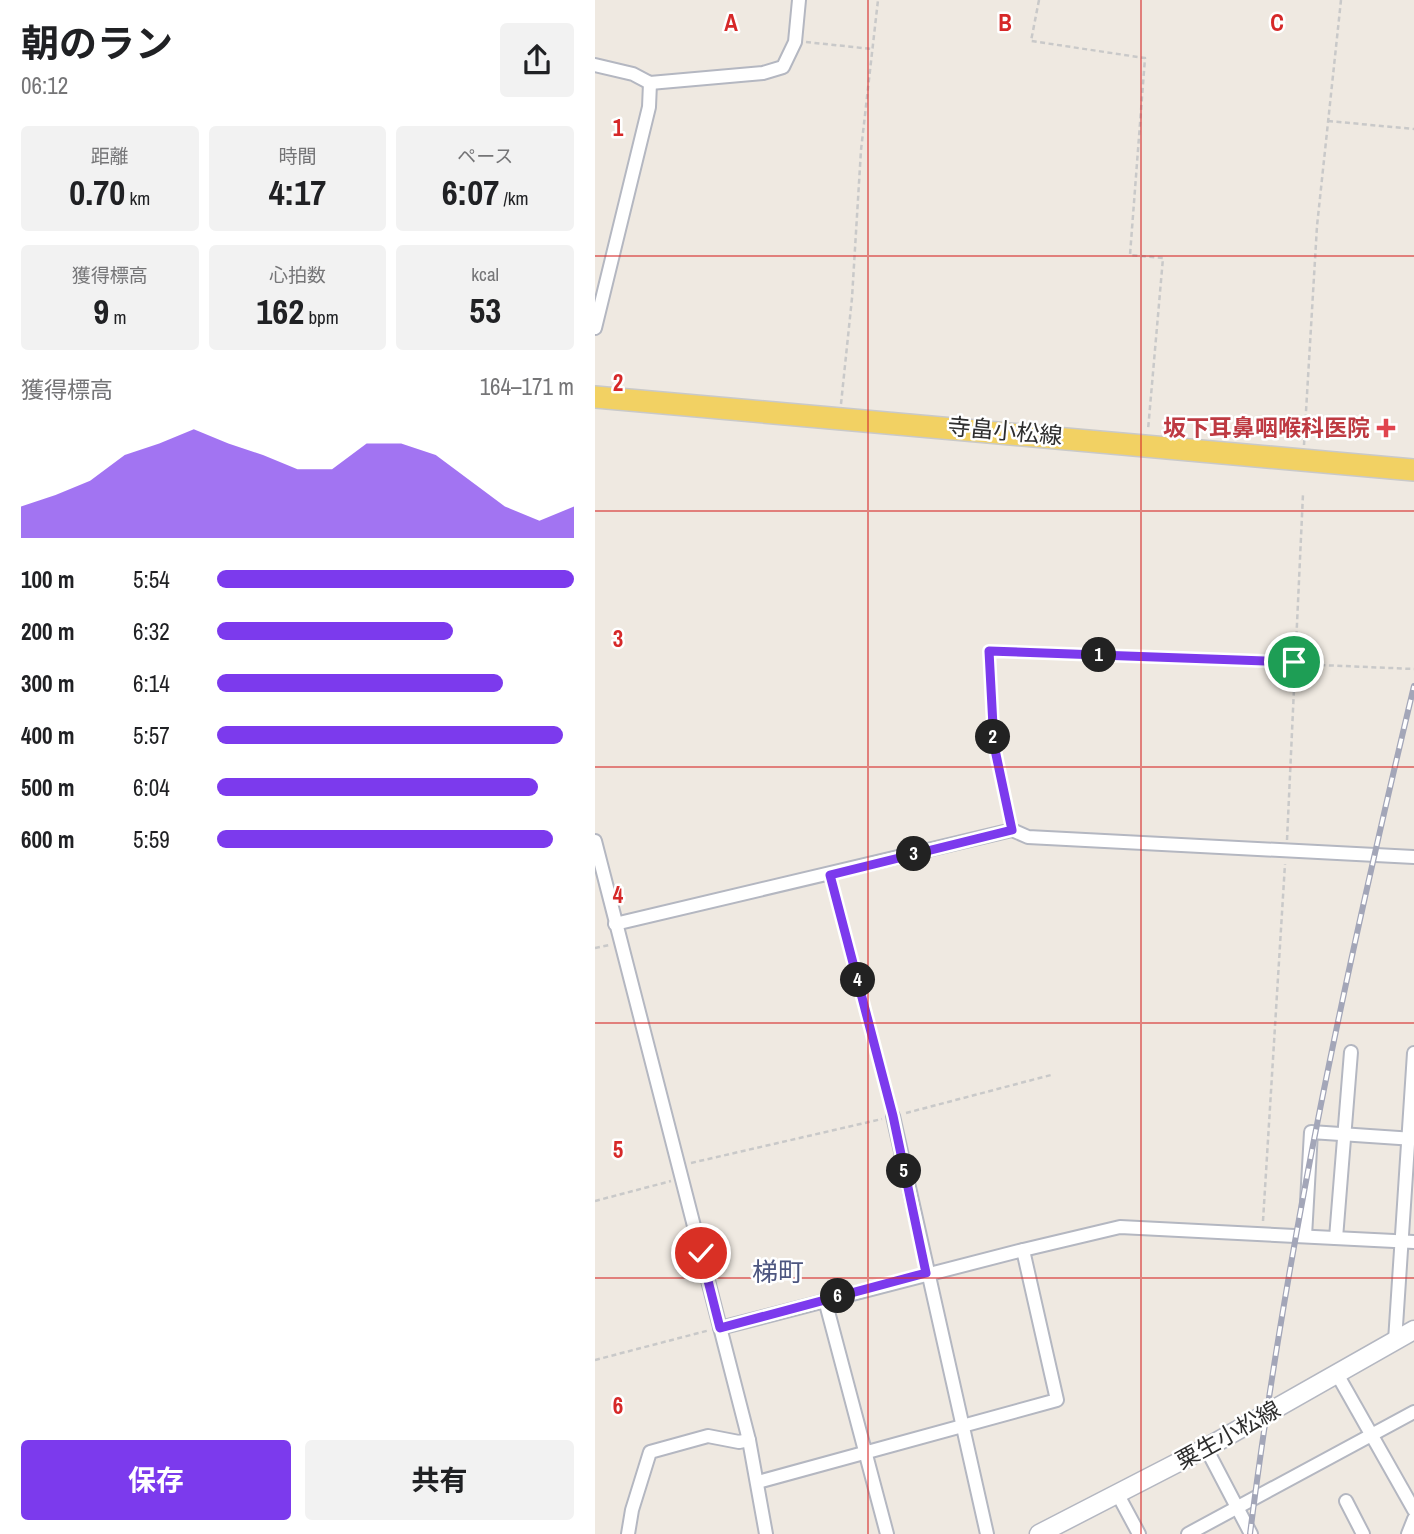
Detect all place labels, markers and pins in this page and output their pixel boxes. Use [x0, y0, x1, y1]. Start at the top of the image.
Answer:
place label: 坂下耳鼻咽喉科医院 [1163, 412, 1370, 443]
marker: 坂下耳鼻咽喉科医院 [1376, 418, 1396, 438]
pin [1264, 632, 1324, 692]
pin: 1 [1081, 638, 1117, 672]
pin: 2 [975, 720, 1011, 754]
pin: 3 [897, 836, 931, 872]
pin: 4 [841, 962, 875, 998]
pin: 5 [887, 1154, 921, 1188]
pin [671, 1223, 731, 1283]
pin: 6 [821, 1278, 855, 1314]

